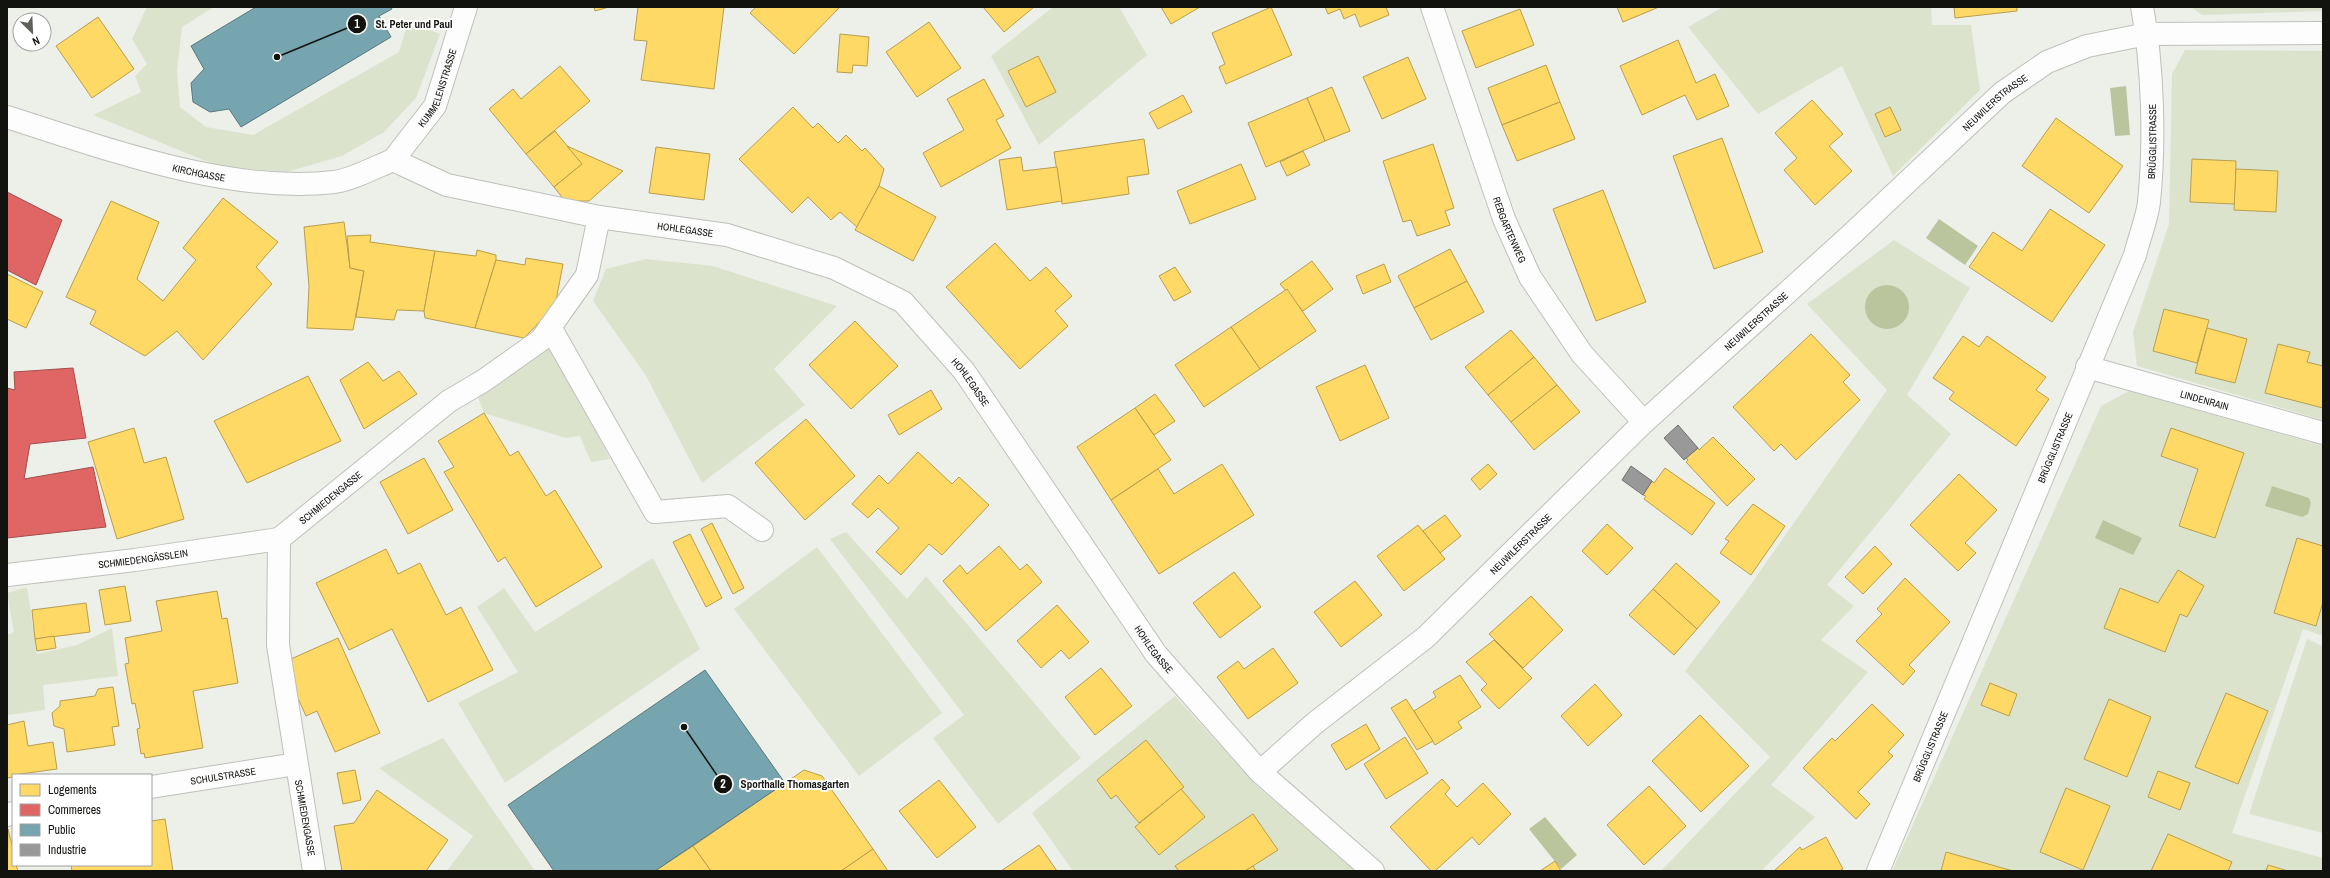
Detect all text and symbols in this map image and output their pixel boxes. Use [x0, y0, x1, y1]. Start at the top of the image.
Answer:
north arrow [12, 12, 52, 52]
callout: St. Peter und Paul [347, 13, 460, 36]
text: 1 [354, 16, 360, 32]
text: St. Peter und Paul [375, 17, 453, 31]
text: N [30, 33, 42, 49]
street label: KUMMELENSTRASSE [415, 47, 459, 130]
street label: NEUWILERSTRASSE [1959, 71, 2030, 134]
street label: BRÜGGLISTRASSE [2144, 104, 2159, 180]
street label: KIRCHGASSE [171, 161, 227, 184]
street label: REBGARTENWEG [1490, 195, 1529, 265]
street label: HOHLEGASSE [656, 219, 714, 240]
street label: NEUWILERSTRASSE [1721, 289, 1790, 353]
street label: HOHLEGASSE [949, 355, 993, 409]
street label: LINDENRAIN [2179, 387, 2230, 413]
street label: BRÜGGLISTRASSE [2034, 410, 2075, 485]
street label: SCHMIEDENGASSE [296, 468, 365, 527]
street label: NEUWILERSTRASSE [1487, 510, 1554, 577]
street label: SCHMIEDENGÄSSLEIN [97, 546, 189, 571]
street label: HOHLEGASSE [1132, 623, 1176, 676]
street label: BRÜGGLISTRASSE [1909, 709, 1950, 784]
street label: SCHULSTRASSE [189, 764, 257, 787]
callout: Sporthalle Thomasgarten [713, 773, 857, 796]
legend [12, 774, 152, 866]
text: 2 [720, 776, 726, 792]
text: Sporthalle Thomasgarten [741, 777, 849, 791]
street label: SCHMIEDENGASSE [292, 779, 318, 857]
text: Logements [48, 782, 97, 798]
text: Commerces [48, 802, 101, 818]
text: Public [48, 822, 75, 838]
text: Industrie [48, 842, 86, 858]

